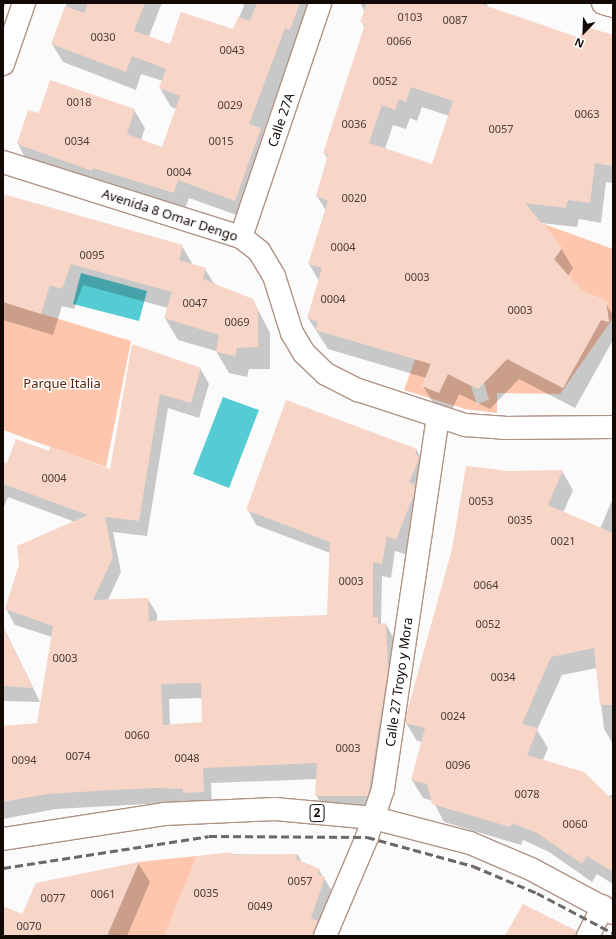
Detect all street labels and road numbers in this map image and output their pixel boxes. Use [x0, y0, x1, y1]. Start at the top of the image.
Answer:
street label: Calle 27A [264, 91, 298, 149]
street label: Avenida 8 Omar Dengo [100, 186, 240, 244]
street label: Calle 27 Troyo y Mora [382, 616, 416, 748]
road number: 2 [309, 803, 325, 823]

